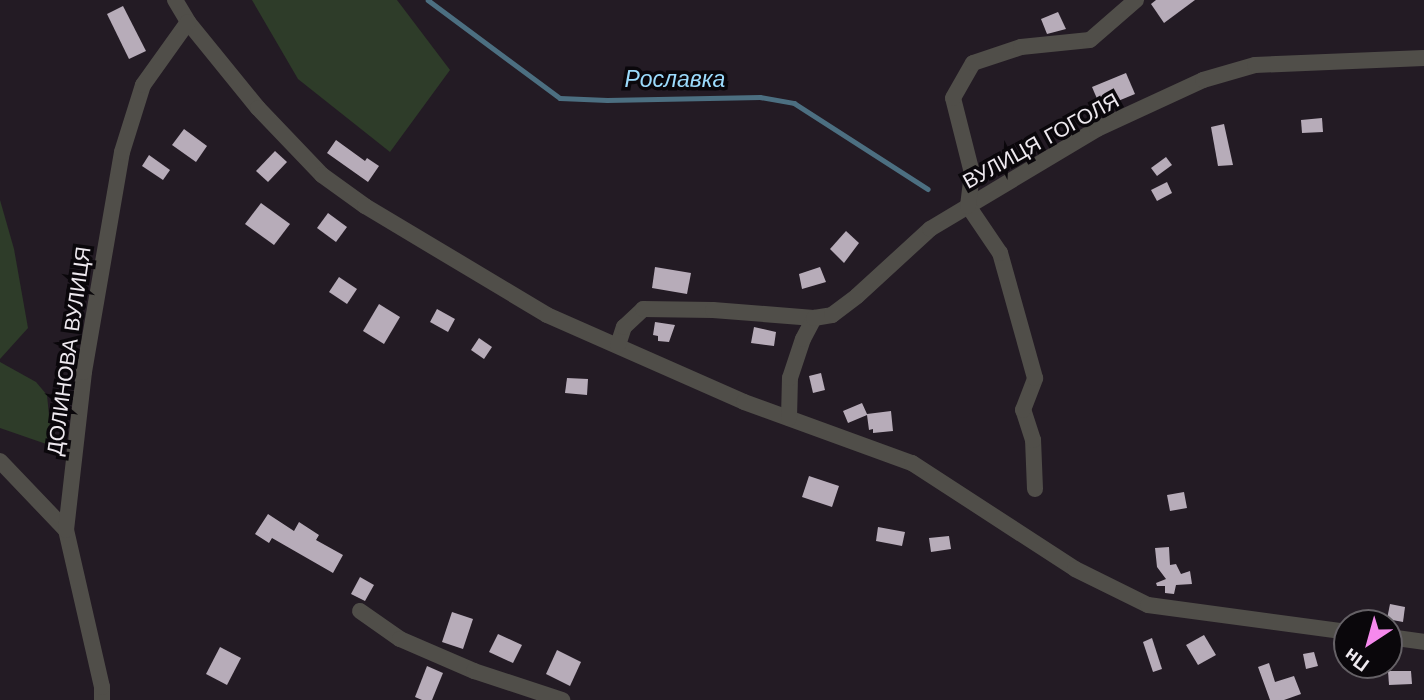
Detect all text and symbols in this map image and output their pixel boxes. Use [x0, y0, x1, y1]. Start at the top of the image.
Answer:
water label: Рославка [625, 66, 725, 94]
street label: ВУЛИЦЯ ГОГОЛЯ [959, 88, 1123, 194]
street label: ДОЛИНОВА ВУЛИЦЯ [42, 245, 96, 457]
north arrow [1333, 609, 1403, 679]
text: Пн [1340, 643, 1373, 676]

